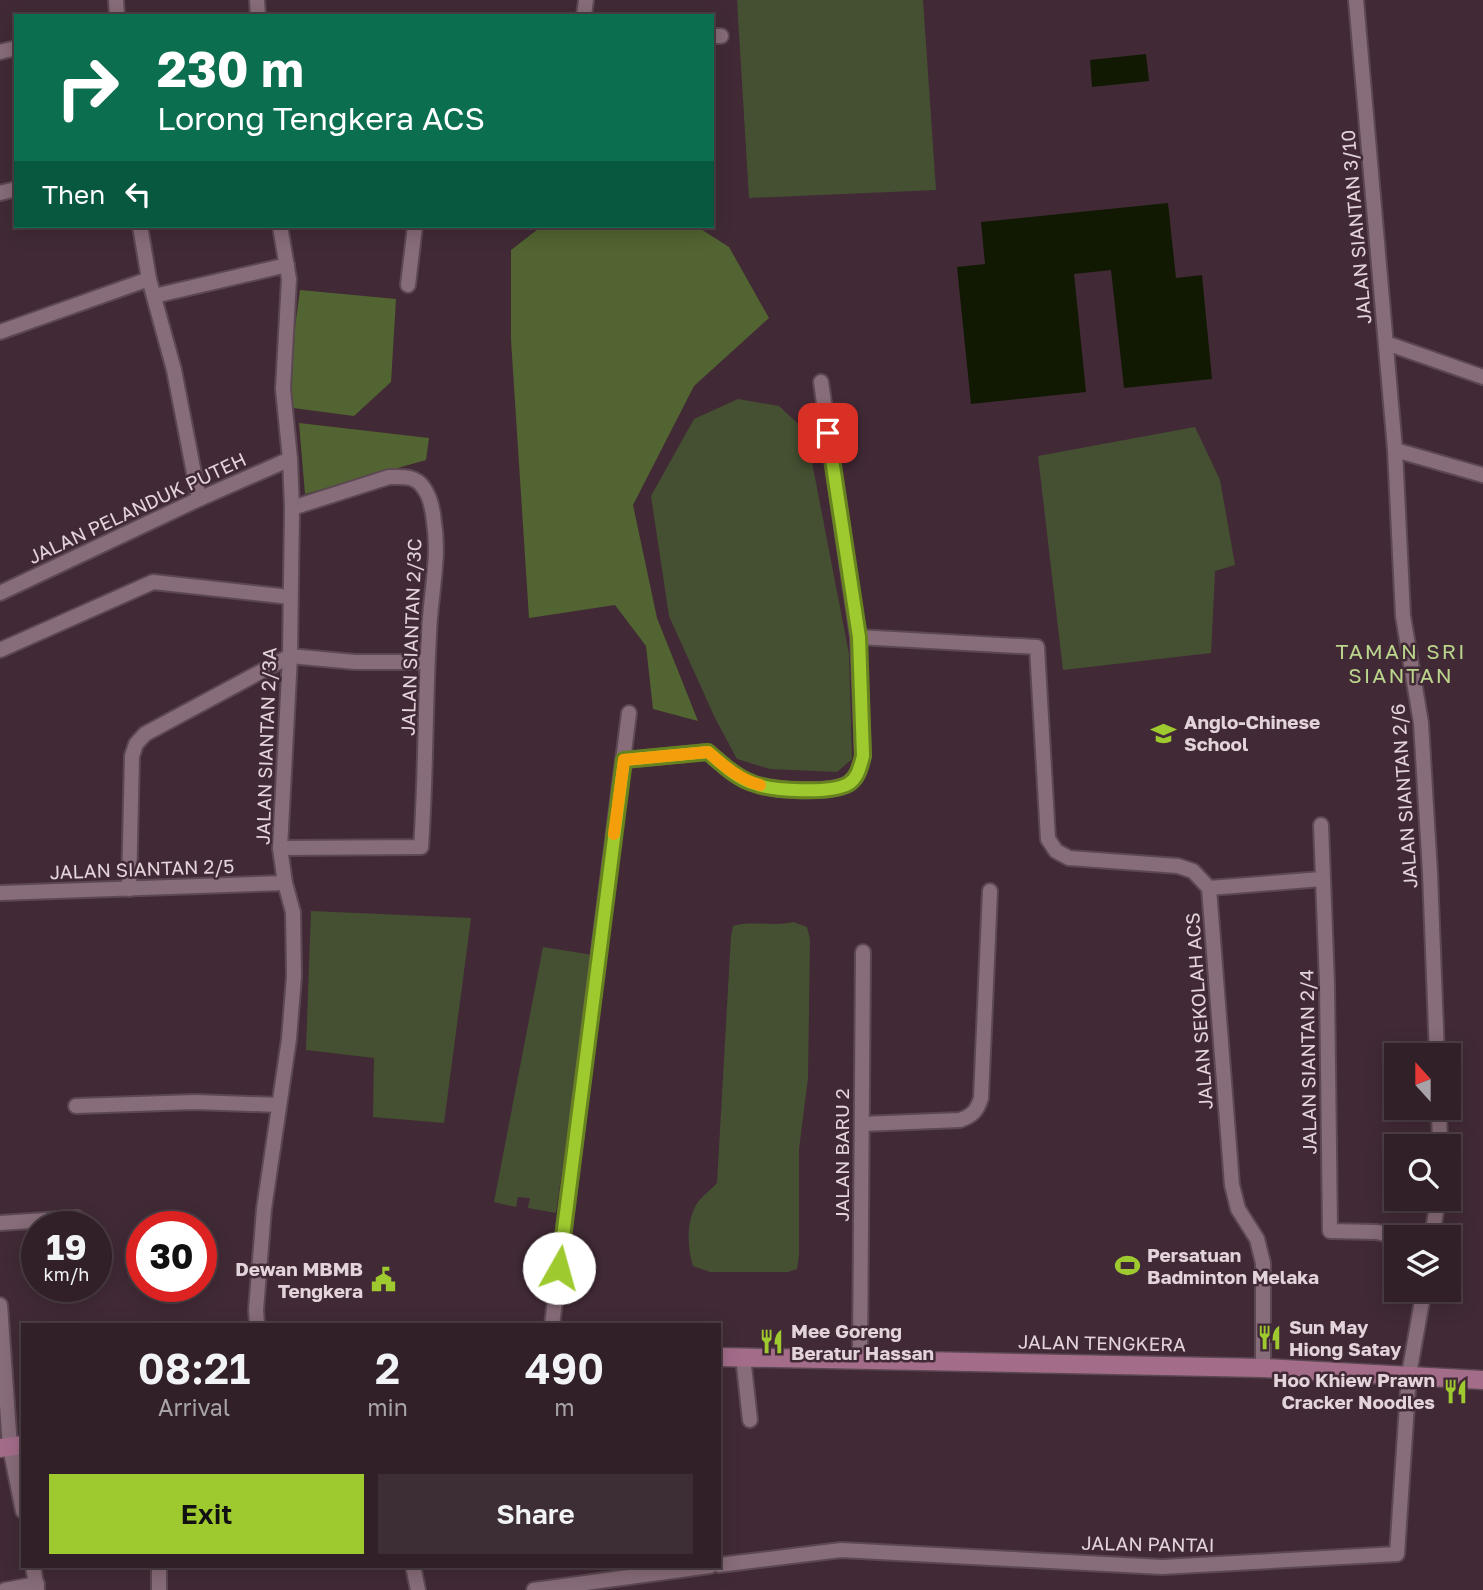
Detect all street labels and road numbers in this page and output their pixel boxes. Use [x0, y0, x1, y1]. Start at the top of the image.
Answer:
street label: JALAN SIANTAN 3/10 [1336, 129, 1375, 325]
street label: JALAN PELANDUK PUTEH [24, 447, 249, 568]
street label: JALAN SIANTAN 2/3C [396, 538, 425, 736]
street label: JALAN SIANTAN 2/3A [251, 647, 280, 845]
street label: JALAN SIANTAN 2/6 [1386, 703, 1421, 889]
street label: JALAN SIANTAN 2/5 [49, 854, 235, 883]
street label: JALAN SEKOLAH ACS [1180, 912, 1217, 1110]
street label: JALAN SIANTAN 2/4 [1294, 969, 1321, 1155]
street label: JALAN BARU 2 [830, 1088, 853, 1222]
street label: JALAN TENGKERA [1018, 1330, 1186, 1355]
street label: JALAN PANTAI [1081, 1531, 1215, 1556]

